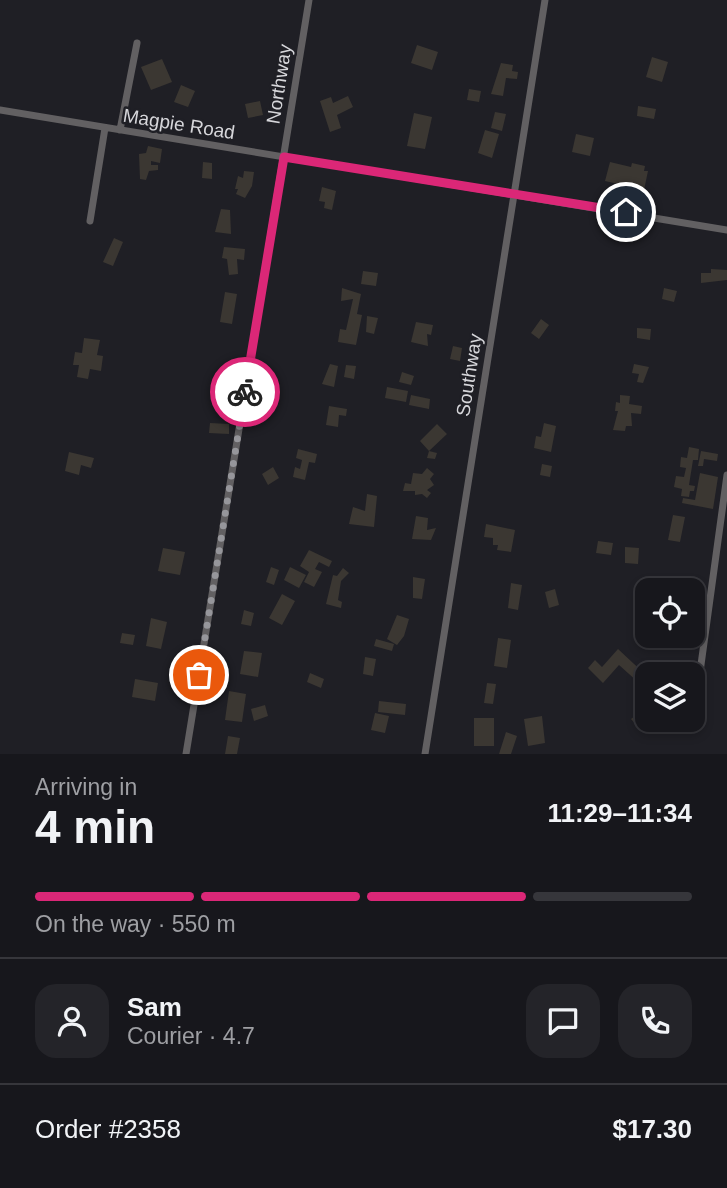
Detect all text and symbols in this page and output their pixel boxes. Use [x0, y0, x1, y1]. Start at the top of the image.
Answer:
street label: Northway [262, 42, 296, 125]
street label: Magpie Road [122, 105, 236, 143]
pin [596, 182, 656, 242]
icon: home [607, 193, 645, 231]
street label: Southway [452, 332, 486, 418]
courier [210, 357, 280, 427]
icon: bike [226, 373, 264, 411]
map controls [635, 578, 705, 732]
button: locate [635, 578, 705, 648]
pin [169, 645, 229, 705]
icon: bag [180, 656, 218, 694]
button: layers [635, 662, 705, 732]
text: Arriving in [35, 774, 137, 800]
text: 11:29–11:34 [547, 798, 692, 828]
text: 4 min [35, 801, 155, 853]
text: On the way · 550 m [35, 911, 236, 937]
button: person [35, 984, 109, 1058]
button: chat [526, 984, 600, 1058]
button: phone [618, 984, 692, 1058]
text: Sam [127, 992, 182, 1022]
text: Courier · 4.7 [127, 1023, 255, 1049]
text: Order #2358 [35, 1114, 181, 1144]
text: $17.30 [612, 1114, 692, 1144]

